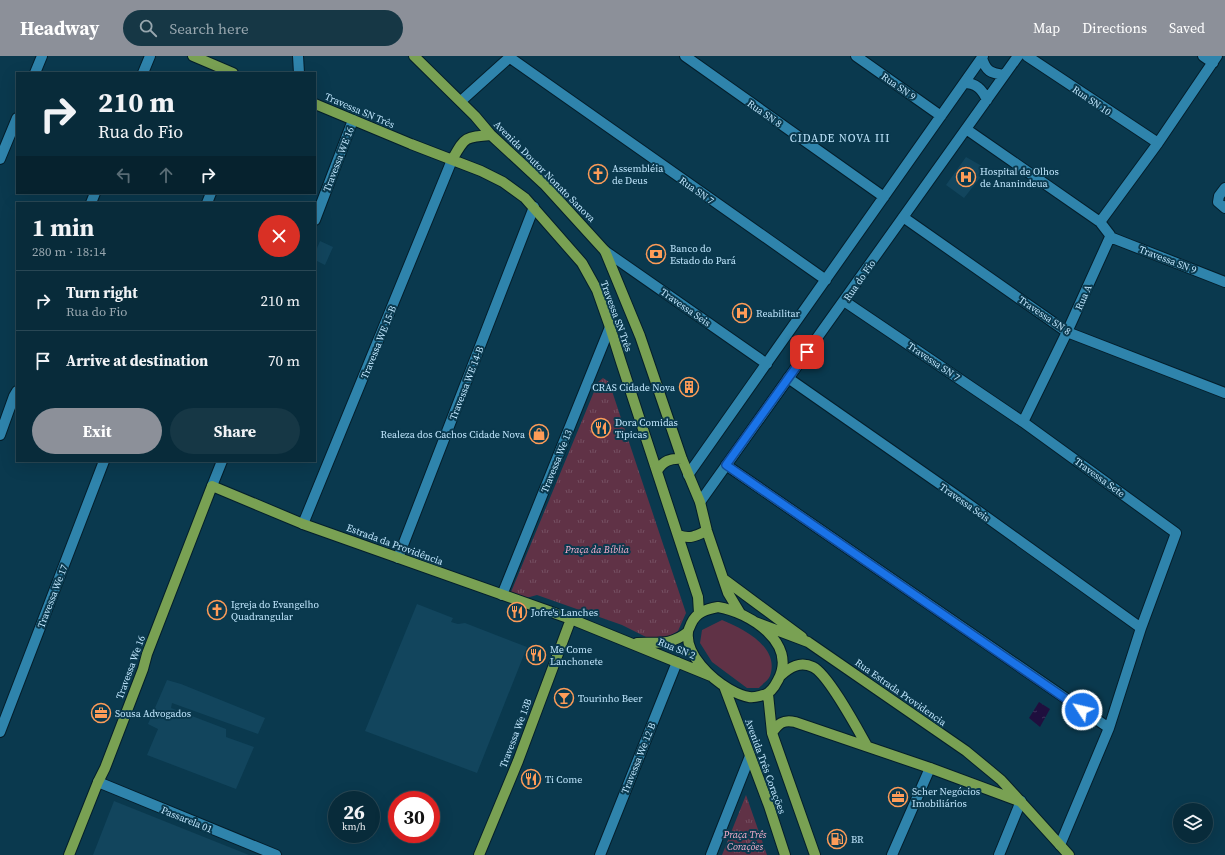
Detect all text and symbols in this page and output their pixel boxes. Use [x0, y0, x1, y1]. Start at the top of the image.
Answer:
search box [123, 10, 403, 46]
text: Headway [20, 15, 99, 41]
icon: search [137, 17, 159, 39]
text: Search here [169, 18, 249, 39]
text: Map [1033, 18, 1060, 38]
text: Directions [1082, 18, 1147, 38]
text: Saved [1169, 18, 1205, 38]
street label: Rua SN 9 [879, 70, 919, 103]
text: 210 m [98, 83, 175, 121]
street label: Rua SN 10 [1070, 83, 1114, 118]
icon: right [32, 88, 84, 140]
street label: Travessa SN Três [323, 90, 397, 131]
street label: Rua SN 8 [745, 97, 785, 130]
street label: Avenida Doutor Nonato Sanova [491, 118, 599, 225]
text: Rua do Fio [98, 119, 183, 144]
street label: Travessa WE 16 [320, 125, 357, 193]
district label: CIDADE NOVA III [790, 131, 890, 146]
place label: Assembléia de Deus [612, 162, 664, 187]
church icon: Assembléia de Deus [587, 163, 609, 185]
icon: left [113, 164, 135, 186]
icon: ahead [155, 164, 177, 186]
icon: right [197, 164, 219, 186]
place label: Hospital de Olhos de Ananindeua [980, 165, 1059, 190]
hospital icon: Hospital de Olhos de Ananindeua [955, 166, 977, 188]
street label: Rua SN 7 [677, 174, 717, 207]
text: 1 min [32, 211, 94, 244]
button: close [258, 215, 300, 257]
place label: Banco do Estado do Pará [670, 242, 737, 267]
text: 280 m · 18:14 [32, 243, 106, 260]
bank icon: Banco do Estado do Pará [645, 243, 667, 265]
street label: Travessa SN 9 [1137, 243, 1198, 276]
street label: Rua do Fio [841, 257, 879, 303]
street label: Travessa SN Três [598, 279, 635, 353]
text: Turn right [66, 282, 138, 303]
street label: Rua A [1072, 282, 1095, 312]
street label: Travessa Seis [658, 285, 713, 329]
icon: right [32, 290, 54, 312]
text: 210 m [260, 290, 300, 311]
street label: Travessa SN 8 [1016, 293, 1073, 338]
hospital icon: Reabilitar [731, 302, 753, 324]
text: Rua do Fio [66, 303, 127, 320]
street label: Travessa WE 15-B [358, 304, 399, 381]
place label: Reabilitar [756, 307, 800, 320]
pin [790, 335, 824, 369]
street label: Travessa SN 7 [905, 339, 962, 384]
icon: arrive [796, 341, 818, 363]
street label: Travessa WE 14-B [446, 344, 486, 422]
icon: arrive [32, 350, 54, 372]
text: Arrive at destination [66, 350, 208, 371]
text: 70 m [268, 350, 300, 371]
building icon: CRAS Cidade Nova [678, 376, 700, 398]
place label: CRAS Cidade Nova [592, 381, 676, 394]
button: Exit [32, 408, 162, 454]
button: Share [170, 408, 300, 454]
place label: Dora Comidas Tipicas [615, 416, 678, 441]
restaurant icon: Dora Comidas Tipicas [590, 417, 612, 439]
shop icon: Realeza dos Cachos Cidade Nova [528, 423, 550, 445]
place label: Realeza dos Cachos Cidade Nova [381, 428, 526, 441]
street label: Travessa We 13 [538, 428, 575, 495]
street label: Travessa Sete [1072, 455, 1128, 500]
street label: Travessa Seis [937, 480, 992, 524]
street label: Estrada da Providência [345, 521, 446, 568]
park label: Praça da Bíblia [564, 543, 630, 556]
street label: Travessa We 17 [34, 563, 71, 630]
place label: Igreja do Evangelho Quadrangular [231, 598, 319, 623]
church icon: Igreja do Evangelho Quadrangular [206, 599, 228, 621]
restaurant icon: Jofre's Lanches [506, 601, 528, 623]
place label: Jofre's Lanches [530, 606, 598, 619]
street label: Travessa We 16 [113, 634, 148, 701]
street label: Rua SN 2 [656, 635, 697, 662]
place label: Me Come Lanchonete [550, 643, 603, 668]
restaurant icon: Me Come Lanchonete [525, 644, 547, 666]
street label: Rua Estrada Providencia [852, 656, 950, 729]
bar icon: Tourinho Beer [553, 687, 575, 709]
position arrow [1061, 689, 1103, 731]
place label: Tourinho Beer [578, 692, 643, 705]
street label: Travessa We 13B [496, 697, 535, 770]
office icon: Sousa Advogados [90, 702, 112, 724]
place label: Sousa Advogados [115, 707, 191, 720]
street label: Avenida Três Corações [742, 717, 789, 816]
street label: Travessa We 12 B [618, 721, 659, 796]
restaurant icon: Ti Come [520, 768, 542, 790]
place label: Ti Come [545, 773, 582, 786]
place label: Scher Negócios Imobiliários [912, 785, 980, 810]
office icon: Scher Negócios Imobiliários [887, 786, 909, 808]
speed limit sign: 30 [388, 791, 440, 843]
text: 26 [343, 798, 365, 826]
street label: Passarela 01 [159, 803, 214, 836]
map controls [1173, 803, 1213, 843]
button: layers [1173, 803, 1213, 843]
text: km/h [342, 820, 366, 833]
park label: Praça Três Corações [723, 828, 767, 853]
fuel station icon: BR [826, 828, 848, 850]
place label: BR [851, 833, 864, 846]

